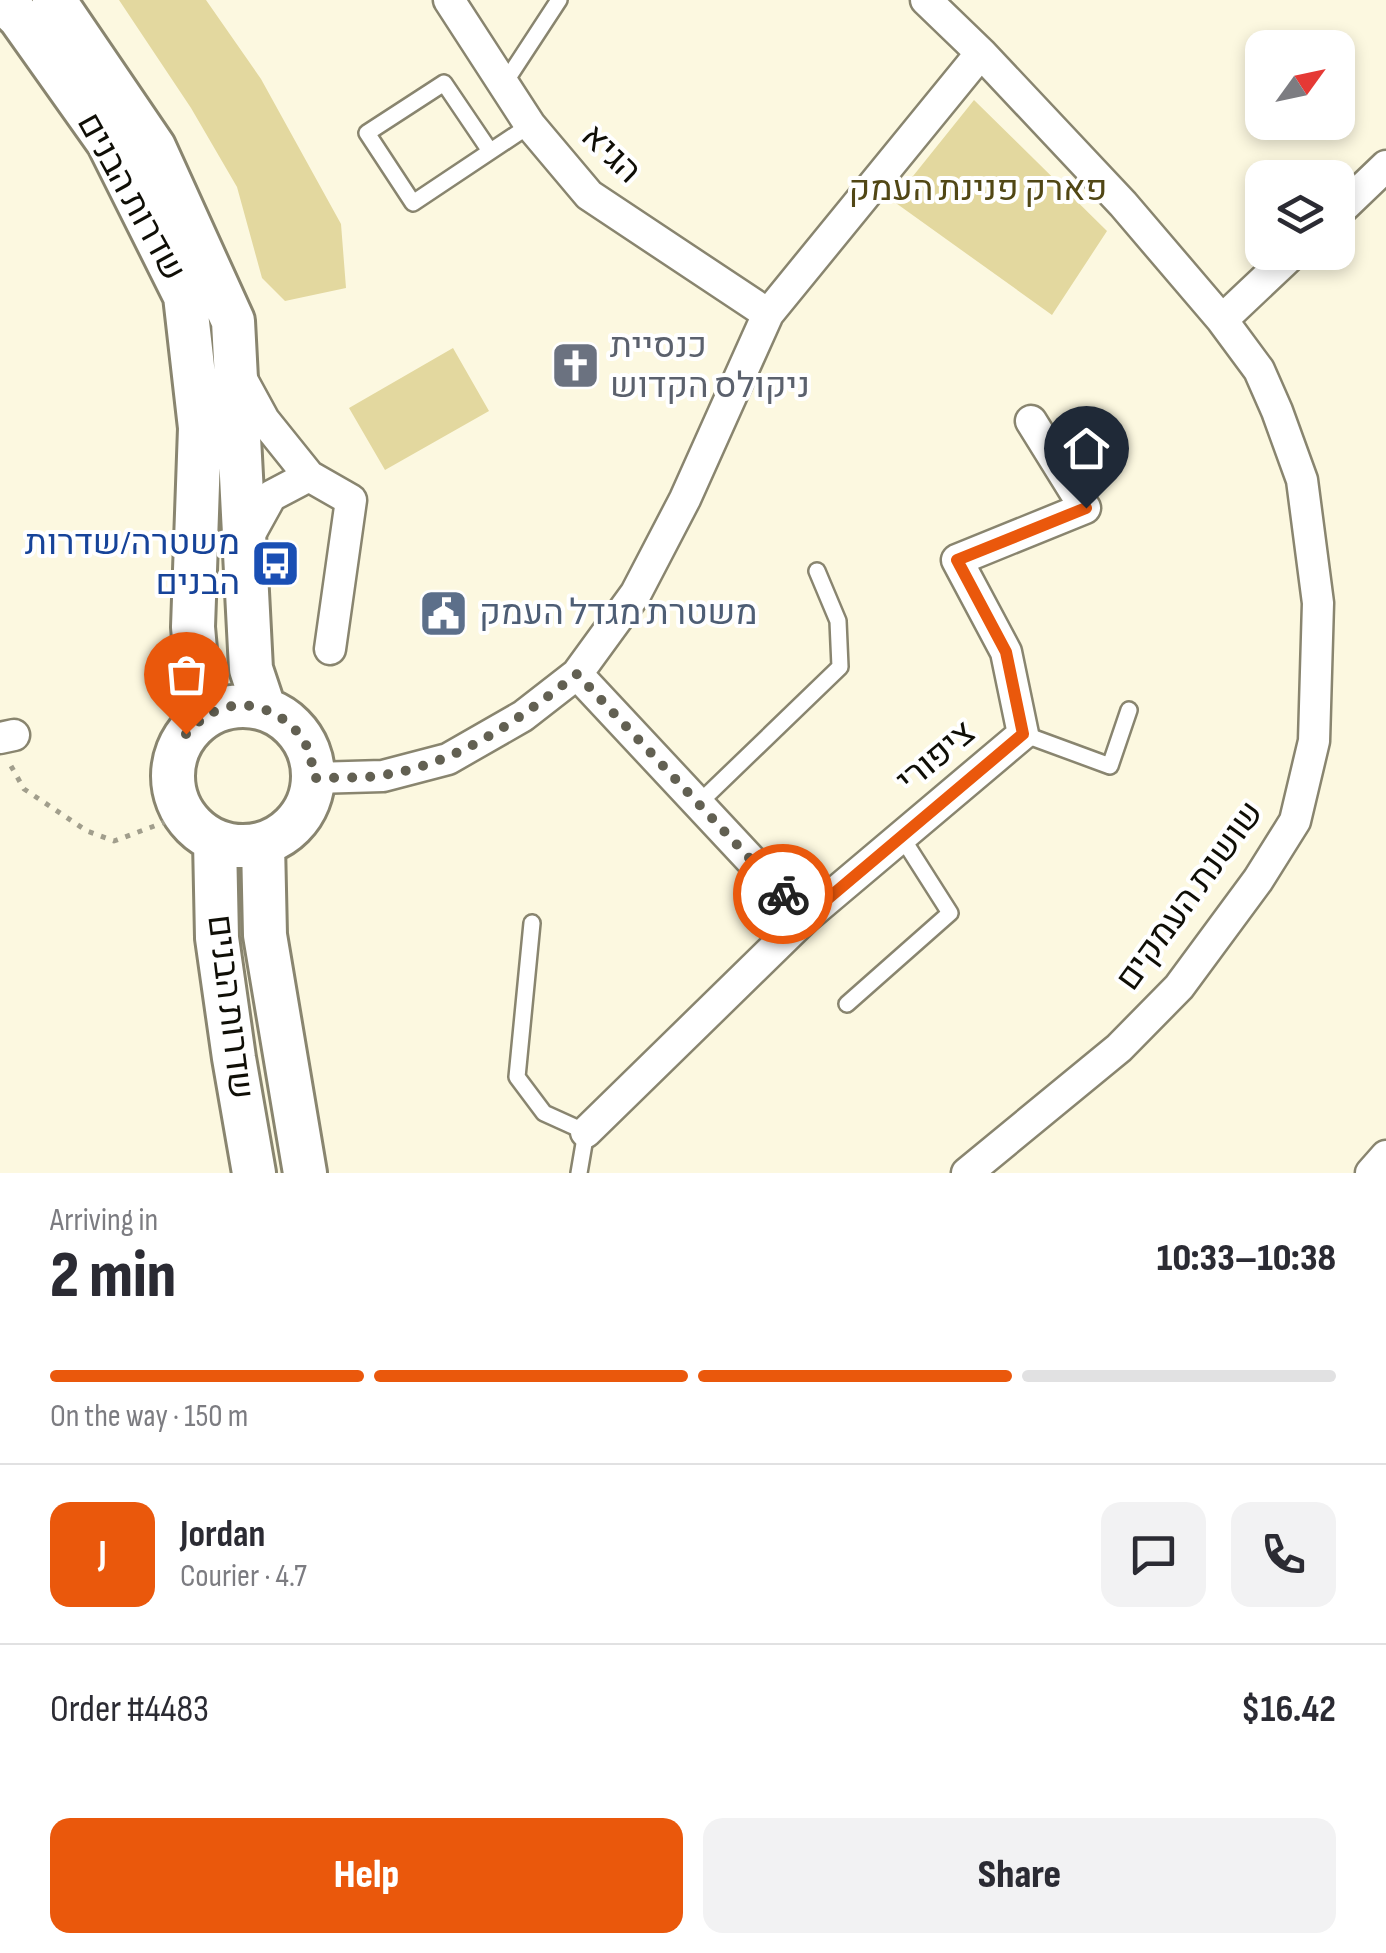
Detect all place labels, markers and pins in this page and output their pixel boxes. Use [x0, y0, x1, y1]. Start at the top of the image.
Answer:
place label: כנסיית ניקולס הקדוש [610, 325, 810, 408]
church icon: כנסיית ניקולס הקדוש [549, 340, 601, 392]
pin [1044, 406, 1129, 509]
place label: משטרה/שדרות הבנים [25, 522, 240, 605]
bus stop icon: משטרה/שדרות הבנים [249, 537, 301, 589]
public building icon: משטרת מגדל העמק [418, 587, 470, 639]
place label: משטרת מגדל העמק [479, 592, 757, 635]
pin [144, 632, 229, 735]

